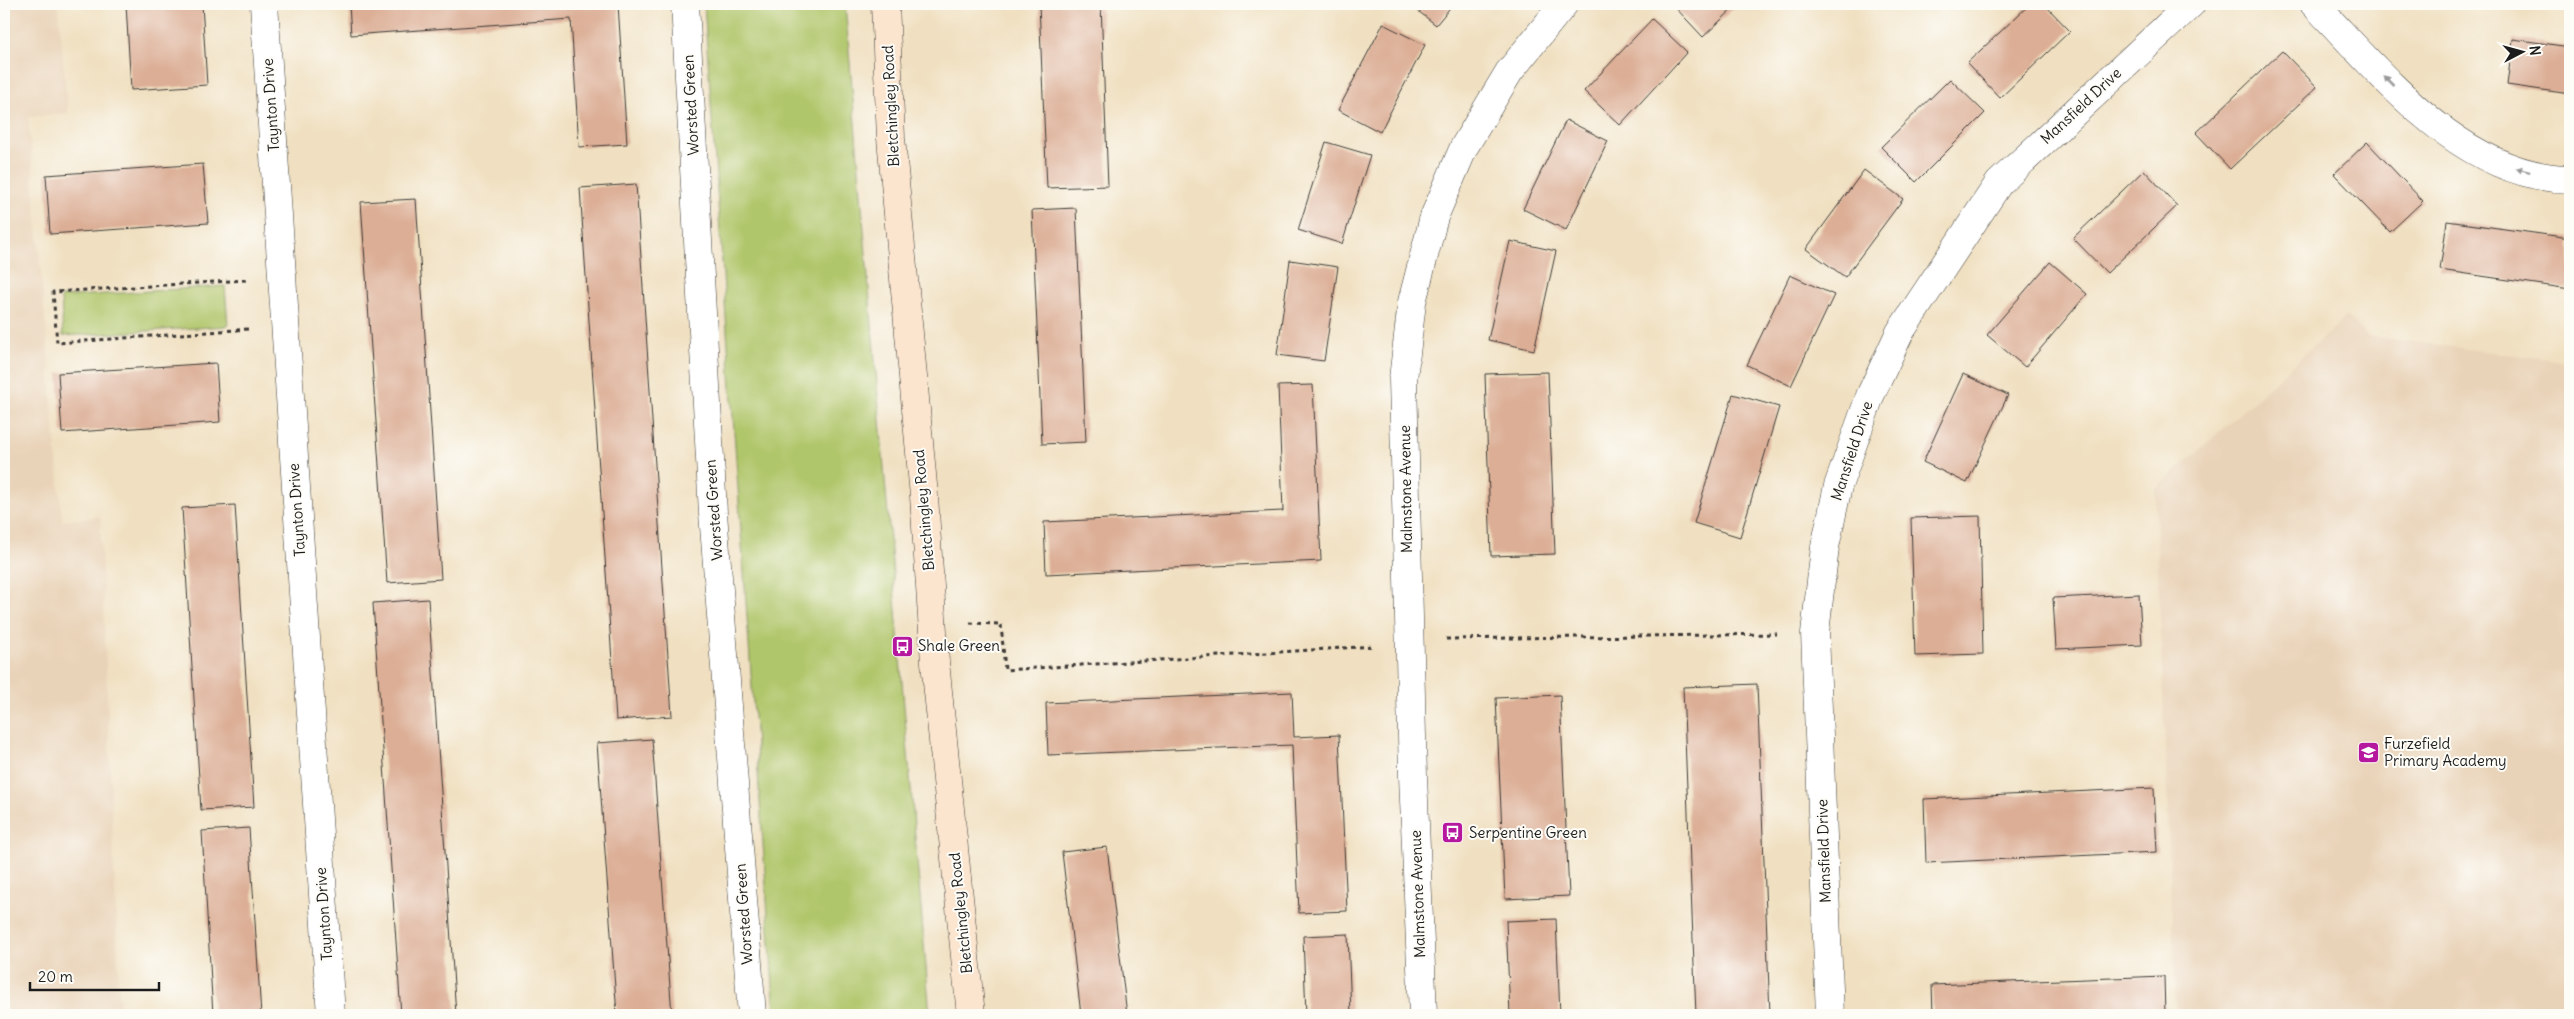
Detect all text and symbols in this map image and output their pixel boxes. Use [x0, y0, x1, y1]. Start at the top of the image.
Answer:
north arrow [2496, 28, 2546, 78]
street label: Bletchingley Road [878, 45, 903, 167]
text: N [2525, 45, 2544, 56]
street label: Worsted Green [678, 54, 703, 156]
street label: Taynton Drive [258, 58, 283, 152]
street label: Mansfield Drive [2036, 63, 2125, 148]
one-way arrow [2383, 75, 2395, 87]
one-way arrow [2515, 166, 2530, 174]
street label: Mansfield Drive [1826, 399, 1877, 503]
street label: Malmstone Avenue [1395, 425, 1416, 553]
street label: Bletchingley Road [909, 448, 938, 572]
street label: Worsted Green [700, 459, 727, 561]
street label: Taynton Drive [284, 463, 309, 557]
bus stop icon: Shale Green [890, 634, 914, 658]
place label: Shale Green [918, 636, 1000, 655]
place label: Furzefield Primary Academy [2384, 734, 2507, 770]
school or university icon: Furzefield Primary Academy [2356, 741, 2380, 765]
street label: Mansfield Drive [1812, 799, 1835, 903]
bus stop icon: Serpentine Green [1441, 821, 1465, 845]
place label: Serpentine Green [1469, 823, 1587, 842]
street label: Malmstone Avenue [1406, 830, 1429, 958]
street label: Bletchingley Road [945, 851, 976, 975]
street label: Worsted Green [730, 863, 757, 965]
street label: Taynton Drive [311, 867, 336, 961]
scale bar [30, 959, 159, 991]
text: 20 m [38, 967, 73, 986]

